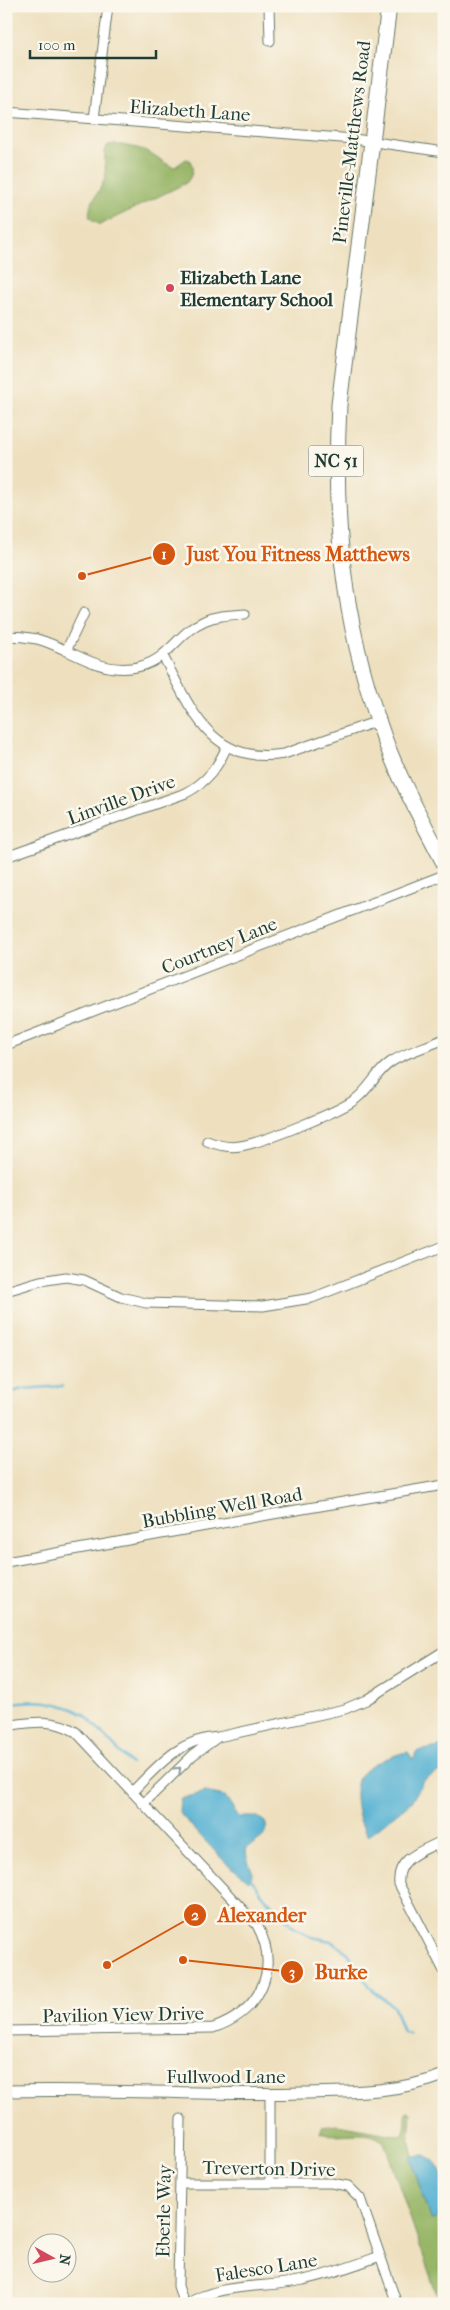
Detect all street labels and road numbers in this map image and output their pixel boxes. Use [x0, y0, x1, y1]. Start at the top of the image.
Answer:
street label: Pineville-Matthews Road [329, 39, 375, 245]
street label: Elizabeth Lane [129, 96, 251, 126]
road number: NC 51 [308, 446, 364, 476]
street label: Linville Drive [64, 770, 178, 830]
street label: Courtney Lane [158, 913, 280, 979]
street label: Bubbling Well Road [140, 1483, 305, 1533]
street label: Pavilion View Drive [42, 2003, 204, 2027]
street label: Fullwood Lane [166, 2066, 286, 2088]
street label: Treverton Drive [202, 2157, 336, 2181]
street label: Eberle Way [152, 2163, 176, 2258]
street label: Falesco Lane [214, 2249, 319, 2287]

